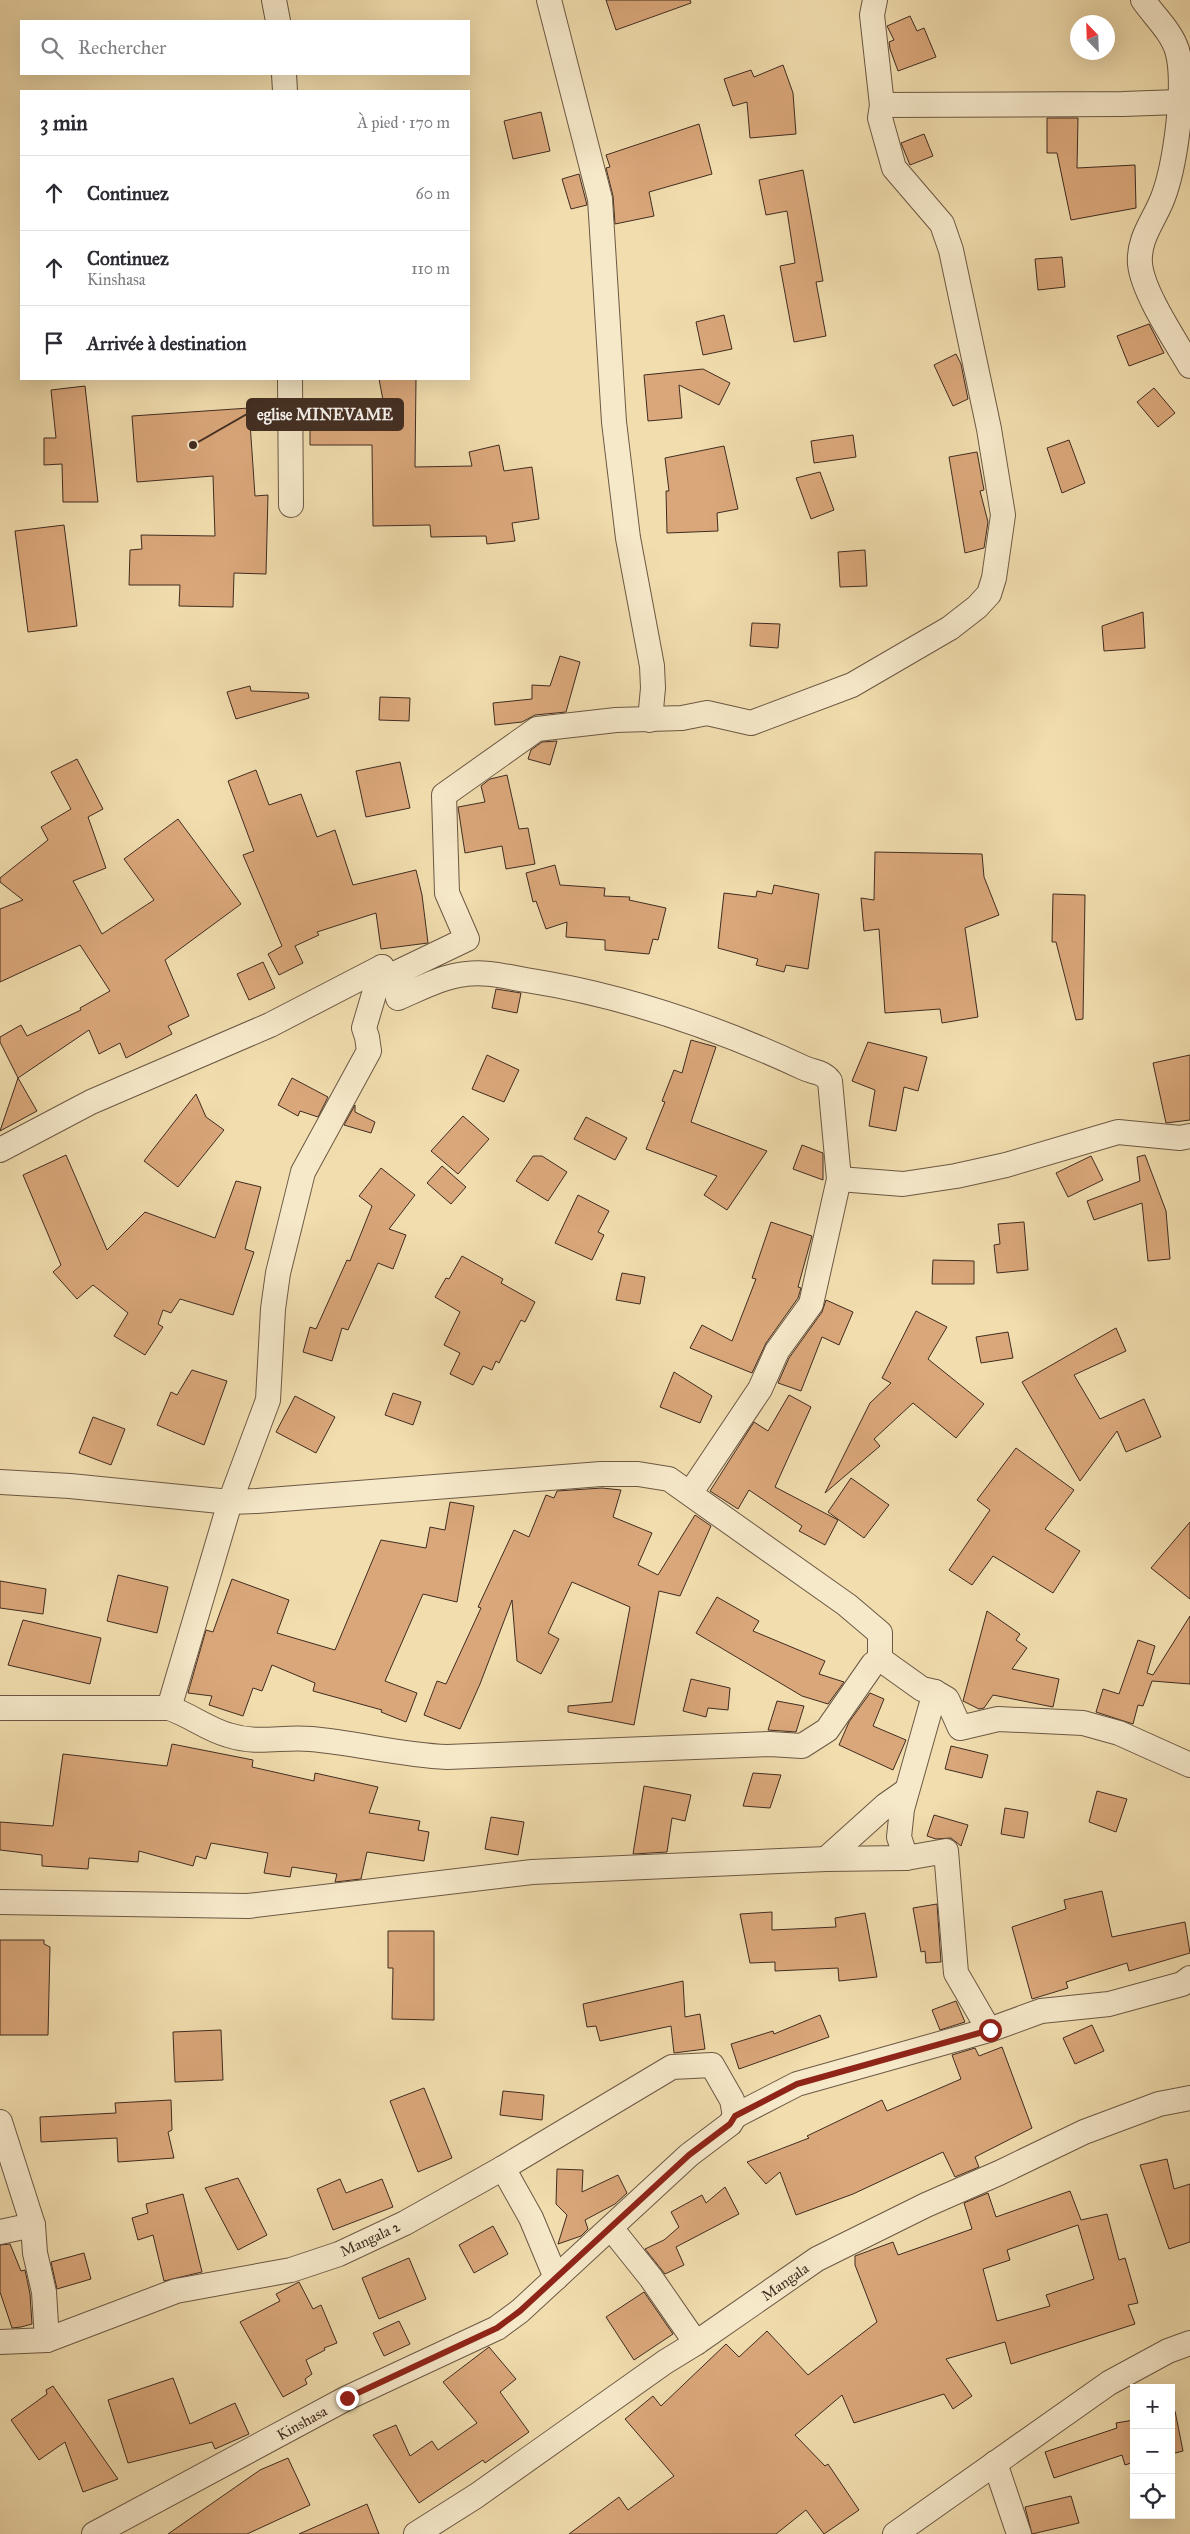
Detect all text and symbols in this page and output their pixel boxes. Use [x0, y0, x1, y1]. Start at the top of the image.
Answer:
north arrow [1070, 15, 1115, 60]
search box [20, 20, 470, 75]
icon: search [38, 34, 66, 62]
text: Rechercher [78, 36, 166, 59]
text: 3 min [40, 110, 88, 136]
text: À pied · 170 m [357, 113, 450, 132]
icon: ahead [40, 179, 68, 207]
text: Continuez [87, 182, 169, 205]
text: 60 m [416, 184, 450, 203]
text: Continuez [87, 247, 169, 270]
icon: ahead [40, 254, 68, 282]
text: 110 m [411, 259, 450, 278]
text: Kinshasa [87, 270, 145, 289]
icon: arrive [40, 329, 68, 357]
text: Arrivée à destination [87, 332, 246, 355]
callout: eglise MINEVAME [247, 399, 403, 430]
text: eglise MINEVAME [257, 405, 393, 425]
route start [979, 2019, 1002, 2042]
street label: Mangala 2 [337, 2217, 403, 2261]
street label: Mangala [758, 2259, 813, 2305]
map controls [1130, 2384, 1175, 2519]
button: + [1130, 2384, 1175, 2429]
route end [336, 2387, 359, 2410]
street label: Kinshasa [274, 2402, 331, 2444]
button: − [1130, 2429, 1175, 2474]
button: locate [1130, 2474, 1175, 2519]

